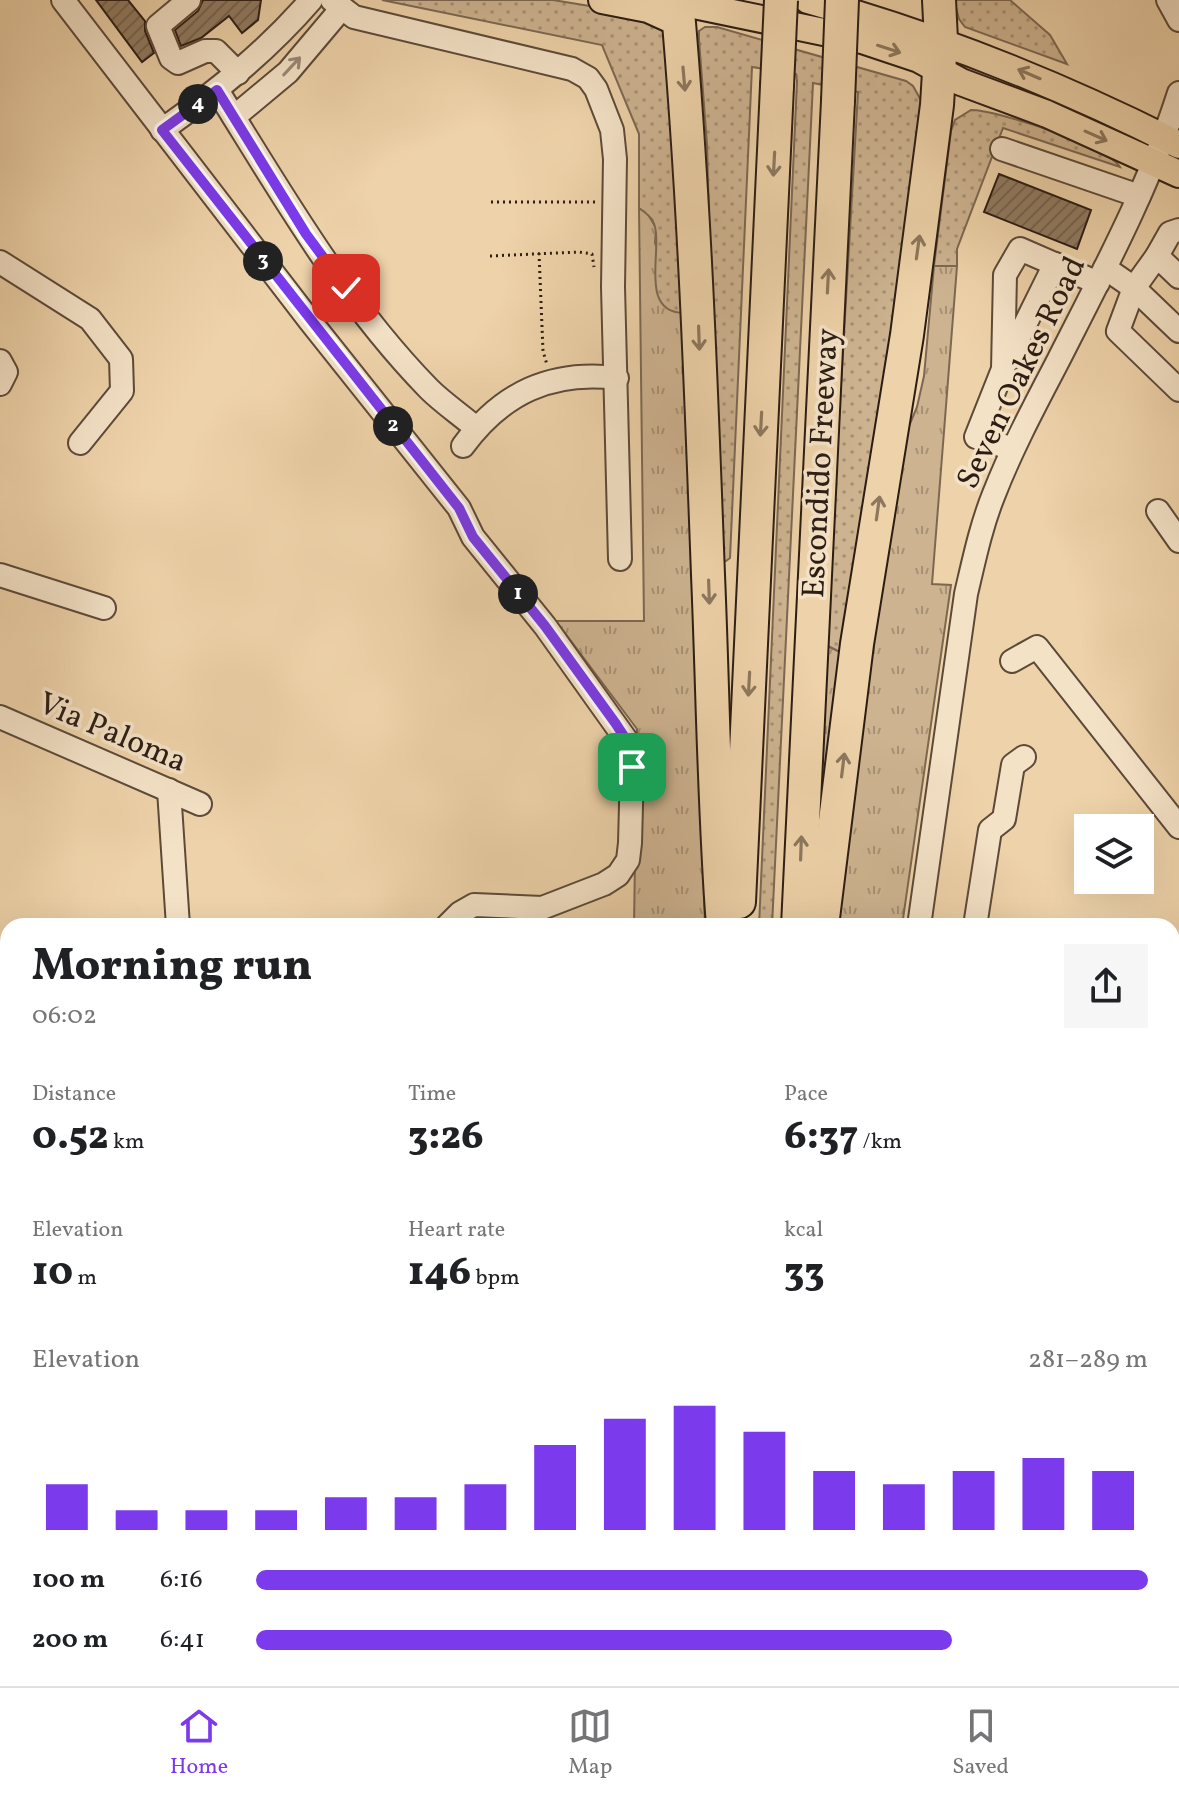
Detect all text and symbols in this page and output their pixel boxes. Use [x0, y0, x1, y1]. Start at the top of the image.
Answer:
one-way arrow [877, 43, 902, 58]
one-way arrow [282, 57, 300, 77]
one-way arrow [677, 65, 692, 92]
one-way arrow [1018, 66, 1042, 81]
pin: 4 [178, 84, 218, 124]
text: 4 [191, 88, 205, 119]
one-way arrow [1084, 129, 1108, 144]
one-way arrow [766, 150, 781, 177]
one-way arrow [911, 235, 926, 260]
pin: 3 [243, 241, 283, 281]
text: 3 [257, 245, 269, 276]
street label: Seven Oakes Road [947, 250, 1098, 497]
pin [312, 254, 380, 322]
icon: check [324, 266, 368, 310]
one-way arrow [821, 268, 836, 295]
one-way arrow [691, 325, 706, 351]
street label: Escondido Freeway [793, 327, 851, 599]
pin: 2 [373, 406, 413, 446]
text: 2 [387, 410, 399, 441]
one-way arrow [754, 410, 769, 437]
one-way arrow [870, 495, 885, 522]
pin: 1 [498, 574, 538, 614]
text: 1 [514, 578, 522, 609]
one-way arrow [701, 578, 717, 605]
one-way arrow [742, 670, 757, 697]
street label: Via Paloma [31, 683, 193, 785]
pin [598, 733, 666, 801]
icon: arrive [610, 745, 654, 789]
one-way arrow [835, 752, 850, 779]
map controls [1074, 814, 1154, 894]
button: layers [1074, 814, 1154, 894]
one-way arrow [794, 835, 809, 862]
text: Morning run [32, 937, 312, 998]
button: share [1064, 944, 1148, 1028]
text: 06:02 [32, 998, 97, 1034]
text: Distance [32, 1079, 116, 1110]
text: Time [408, 1079, 456, 1110]
text: Pace [784, 1079, 828, 1110]
text: 0.52 [32, 1110, 109, 1166]
text: 3:26 [408, 1110, 484, 1166]
text: 6:37 [784, 1110, 858, 1166]
text: km [109, 1127, 144, 1158]
text: /km [858, 1127, 902, 1158]
text: Elevation [32, 1215, 123, 1246]
text: Heart rate [408, 1215, 505, 1246]
text: kcal [784, 1215, 823, 1246]
text: 10 [32, 1246, 73, 1302]
text: 146 [408, 1246, 471, 1302]
text: 33 [784, 1246, 825, 1302]
text: m [73, 1263, 97, 1294]
text: bpm [471, 1263, 520, 1294]
text: Elevation [32, 1342, 140, 1378]
text: 281–289 m [1028, 1342, 1148, 1378]
text: 100 m [32, 1562, 105, 1598]
text: 6:16 [160, 1562, 203, 1598]
text: 200 m [32, 1622, 108, 1658]
text: 6:41 [160, 1622, 205, 1658]
tab: Home [170, 1704, 228, 1783]
tab: Map [568, 1704, 612, 1783]
tab: Saved [952, 1704, 1009, 1783]

